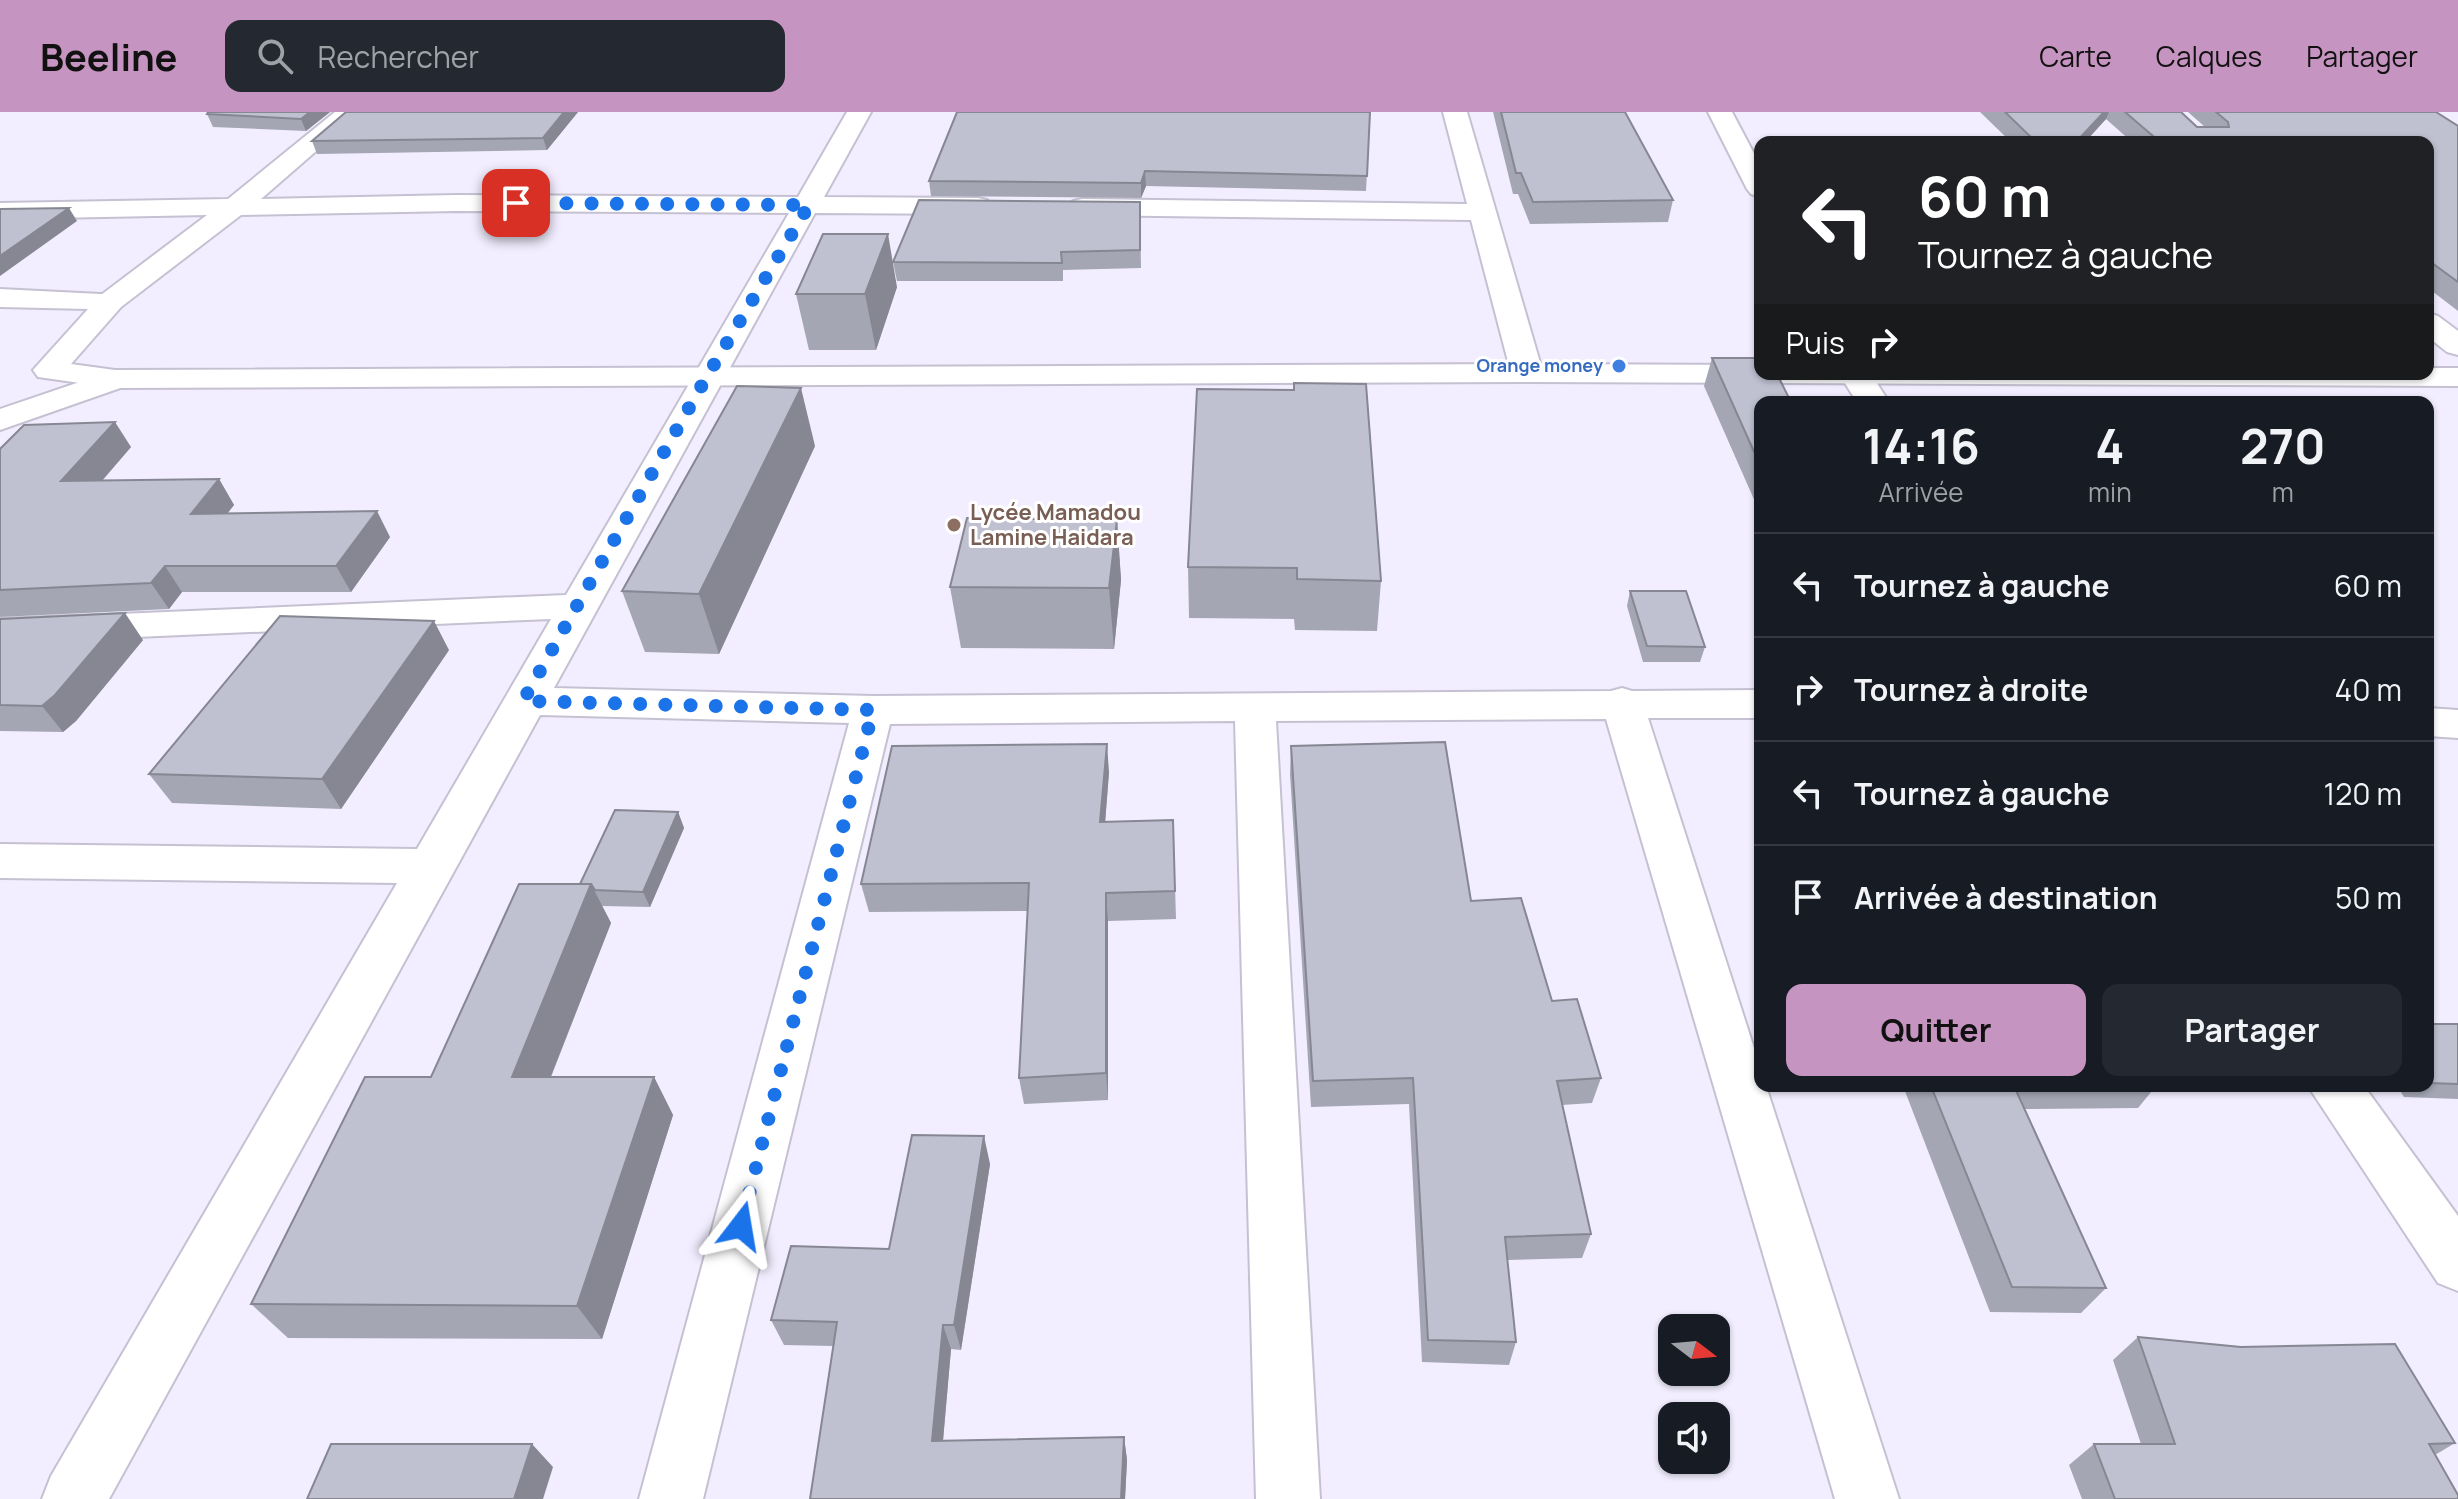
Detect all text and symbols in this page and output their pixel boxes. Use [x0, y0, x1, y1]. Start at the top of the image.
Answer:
search box [225, 20, 785, 92]
text: Beeline [40, 30, 177, 82]
icon: search [253, 34, 297, 78]
text: Rechercher [317, 36, 479, 77]
text: Carte [2039, 37, 2112, 75]
text: Calques [2156, 37, 2262, 75]
text: Partager [2306, 37, 2418, 75]
text: 60 m [1918, 157, 2051, 234]
icon: left [1786, 168, 1890, 272]
pin [482, 169, 550, 237]
icon: arrive [494, 181, 538, 225]
text: Tournez à gauche [1918, 230, 2213, 279]
icon: right [1861, 320, 1905, 364]
text: Puis [1786, 322, 1845, 363]
place label: Orange money [1476, 353, 1603, 377]
marker: Orange money [1610, 357, 1628, 375]
text: 14:16 [1862, 413, 1980, 478]
text: 4 [2095, 413, 2124, 478]
text: 270 [2240, 413, 2326, 478]
text: Arrivée [1879, 474, 1963, 510]
text: min [2088, 474, 2132, 510]
text: m [2272, 474, 2294, 510]
place label: Lycée Mamadou Lamine Haidara [970, 497, 1141, 552]
marker: Lycée Mamadou Lamine Haidara [945, 516, 963, 534]
icon: left [1786, 563, 1830, 607]
text: Tournez à gauche [1854, 565, 2110, 606]
text: 60 m [2334, 565, 2402, 606]
icon: right [1786, 667, 1830, 711]
text: Tournez à droite [1854, 669, 2088, 710]
text: 40 m [2335, 669, 2402, 710]
icon: left [1786, 771, 1830, 815]
text: Tournez à gauche [1854, 773, 2110, 814]
text: 120 m [2323, 773, 2402, 814]
icon: arrive [1786, 875, 1830, 919]
text: Arrivée à destination [1854, 877, 2157, 918]
text: 50 m [2335, 877, 2402, 918]
button: Quitter [1786, 984, 2086, 1076]
button: Partager [2102, 984, 2402, 1076]
position arrow [699, 1184, 783, 1268]
north arrow [1658, 1314, 1730, 1386]
map controls [1658, 1314, 1730, 1474]
button: sound [1658, 1402, 1730, 1474]

